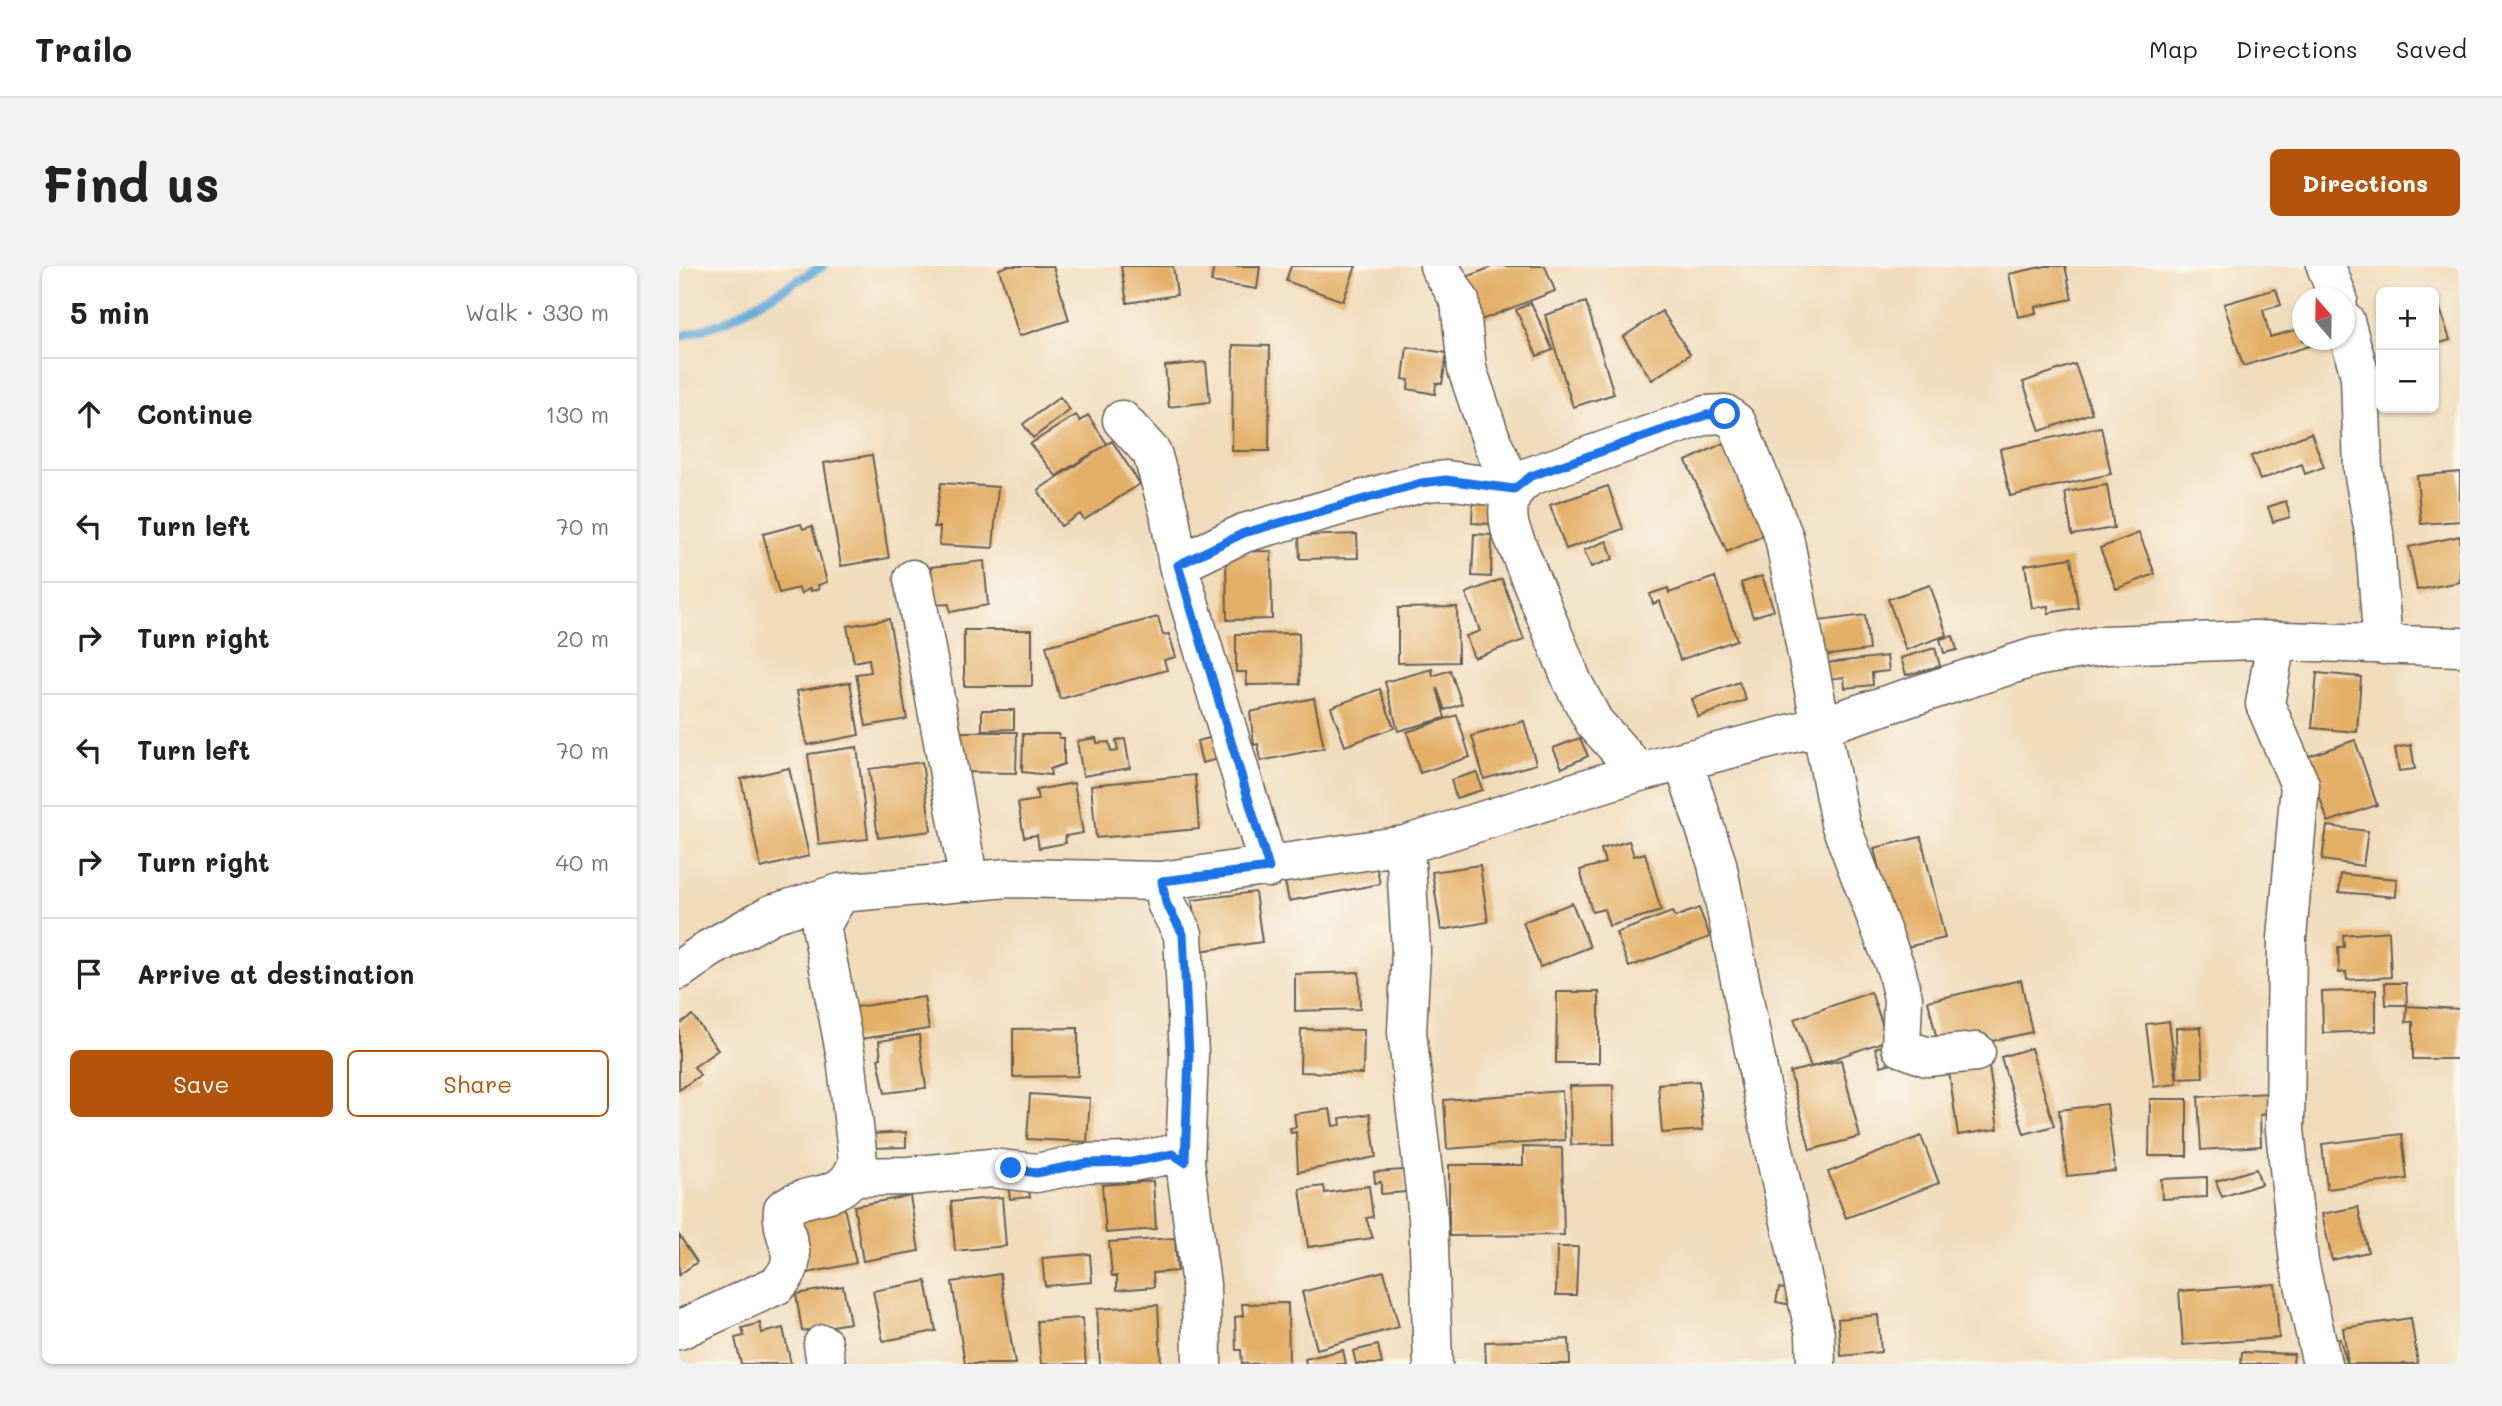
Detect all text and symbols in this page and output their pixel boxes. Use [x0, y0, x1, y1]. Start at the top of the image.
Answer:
text: Trailo [35, 27, 132, 70]
text: Map [2149, 33, 2198, 64]
text: Directions [2236, 33, 2358, 64]
text: Saved [2396, 33, 2467, 64]
button: Directions [2270, 149, 2460, 216]
text: Find us [42, 151, 220, 214]
north arrow [2292, 287, 2355, 350]
map controls [2376, 287, 2439, 413]
button: + [2376, 287, 2439, 350]
text: 5 min [70, 292, 150, 332]
text: Walk · 330 m [465, 297, 609, 327]
button: − [2376, 350, 2439, 413]
icon: ahead [70, 395, 108, 433]
text: Continue [137, 397, 253, 431]
route start [1709, 398, 1740, 429]
text: 130 m [545, 399, 609, 429]
icon: left [70, 507, 108, 545]
text: Turn left [137, 509, 250, 543]
text: 70 m [556, 511, 609, 541]
icon: right [70, 619, 108, 657]
text: Turn right [137, 621, 270, 655]
text: 20 m [556, 623, 609, 653]
icon: left [70, 731, 108, 769]
text: Turn left [137, 733, 250, 767]
text: 70 m [556, 735, 609, 765]
icon: right [70, 843, 108, 881]
text: Turn right [137, 845, 270, 879]
text: 40 m [556, 847, 609, 877]
icon: arrive [70, 955, 108, 993]
text: Arrive at destination [137, 957, 414, 991]
button: Save [70, 1050, 333, 1117]
button: Share [347, 1050, 609, 1117]
route end [995, 1152, 1026, 1183]

